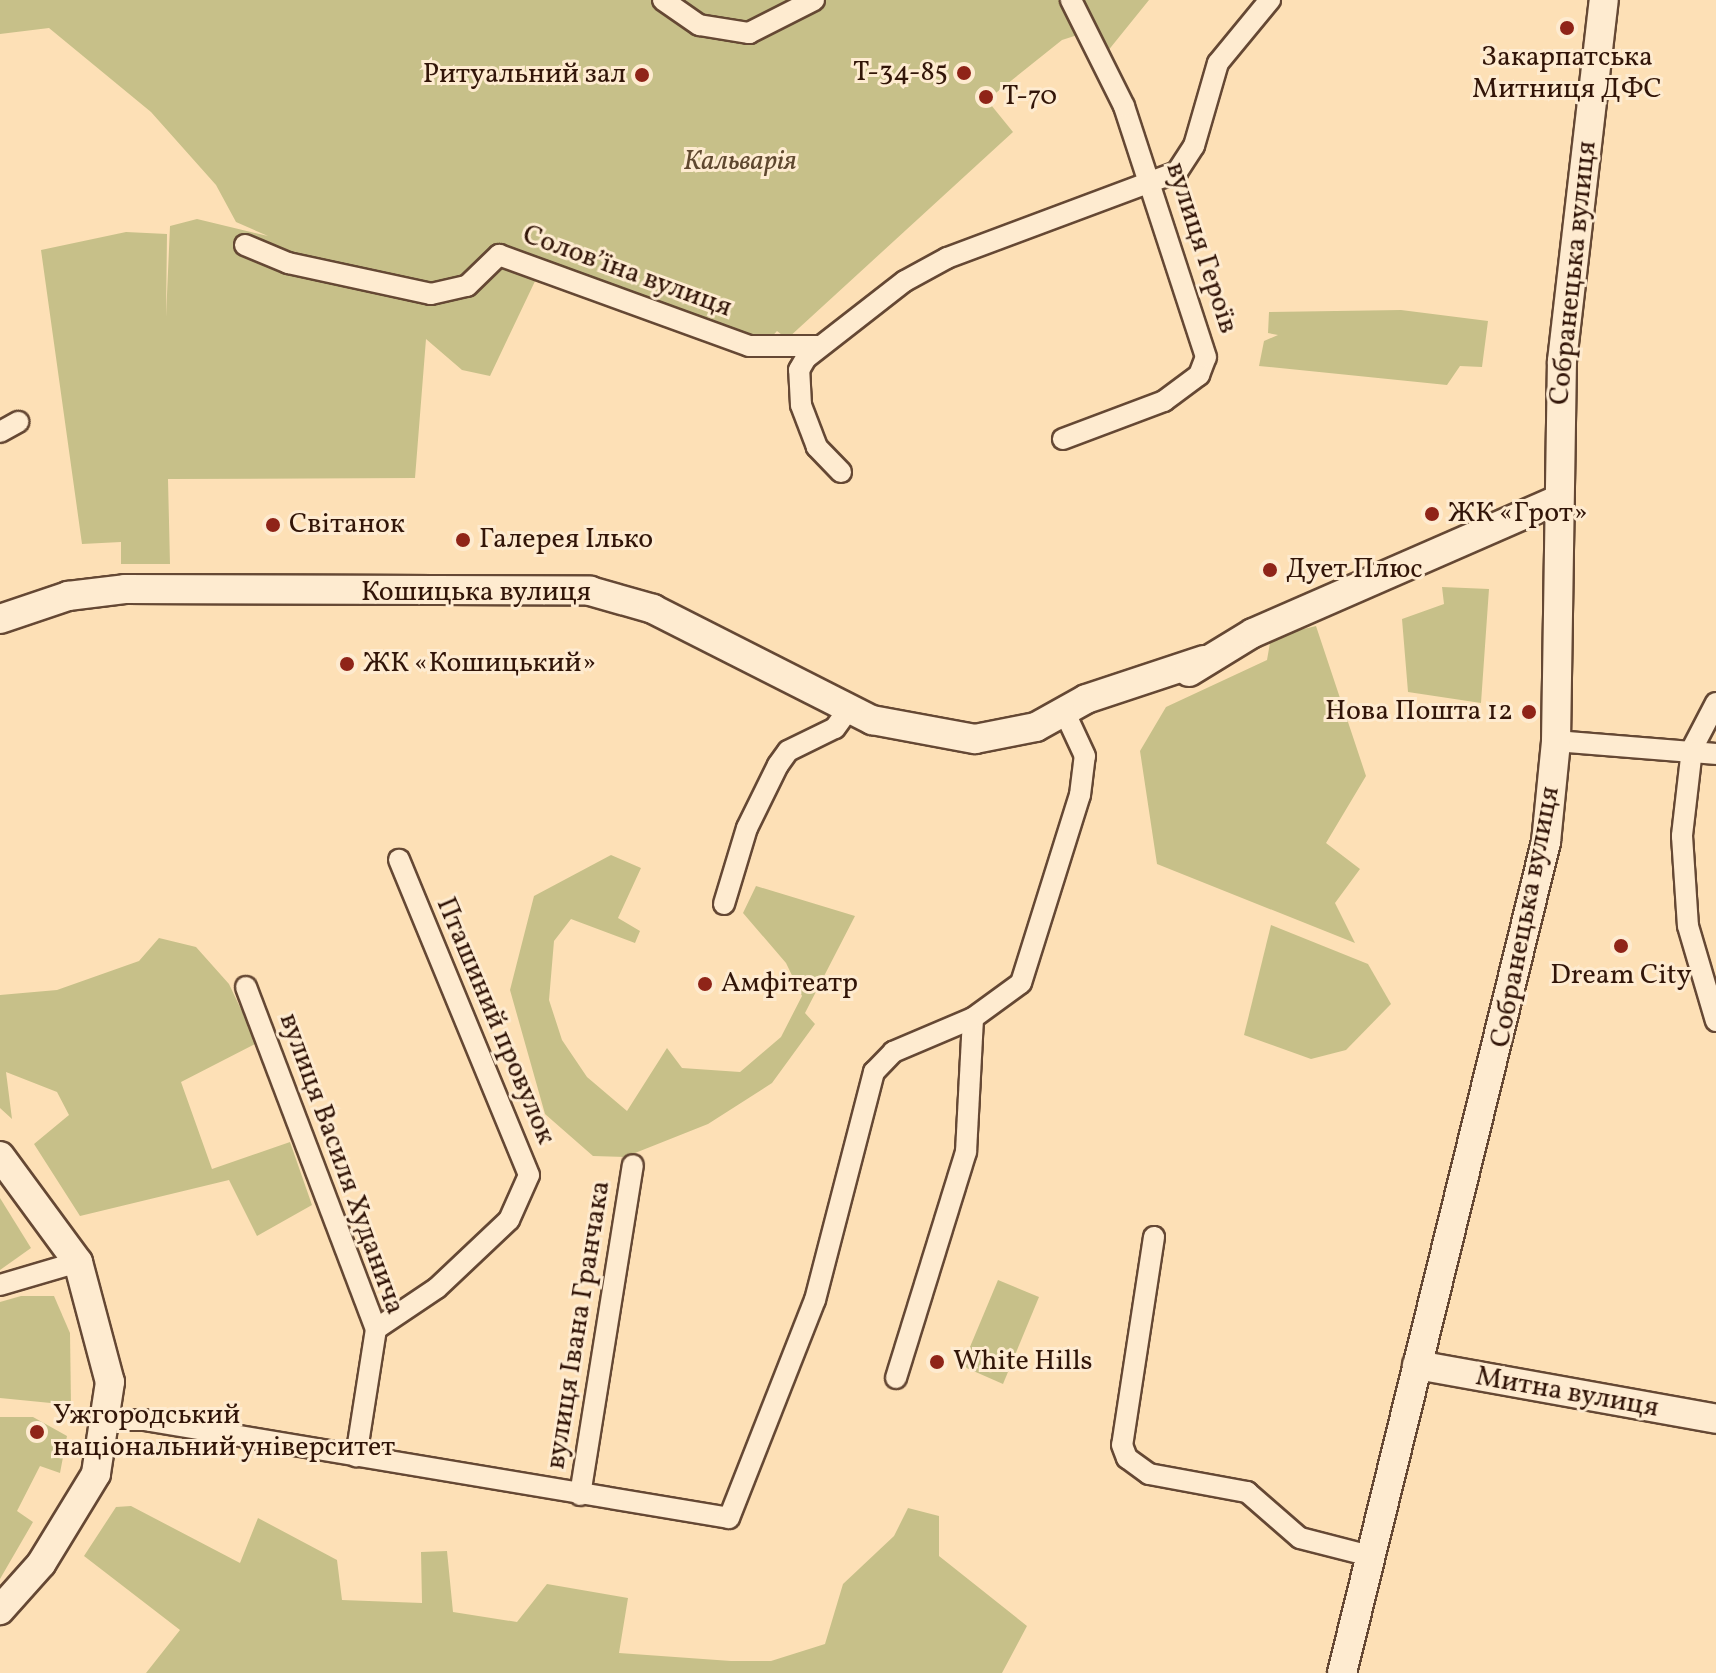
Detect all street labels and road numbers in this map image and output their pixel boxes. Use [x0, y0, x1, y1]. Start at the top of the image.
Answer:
street label: Собранецька вулиця [1543, 139, 1605, 407]
street label: вулиця Героїв [1158, 158, 1244, 338]
street label: Соловʼїна вулиця [518, 219, 736, 325]
street label: Кошицька вулиця [361, 576, 591, 610]
street label: Собранецька вулиця [1484, 784, 1568, 1050]
street label: Пташиний провулок [428, 893, 562, 1149]
street label: вулиця Василя Худанича [271, 1009, 411, 1319]
street label: вулиця Івана Гранчака [540, 1178, 618, 1472]
street label: Митна вулиця [1473, 1360, 1661, 1426]

